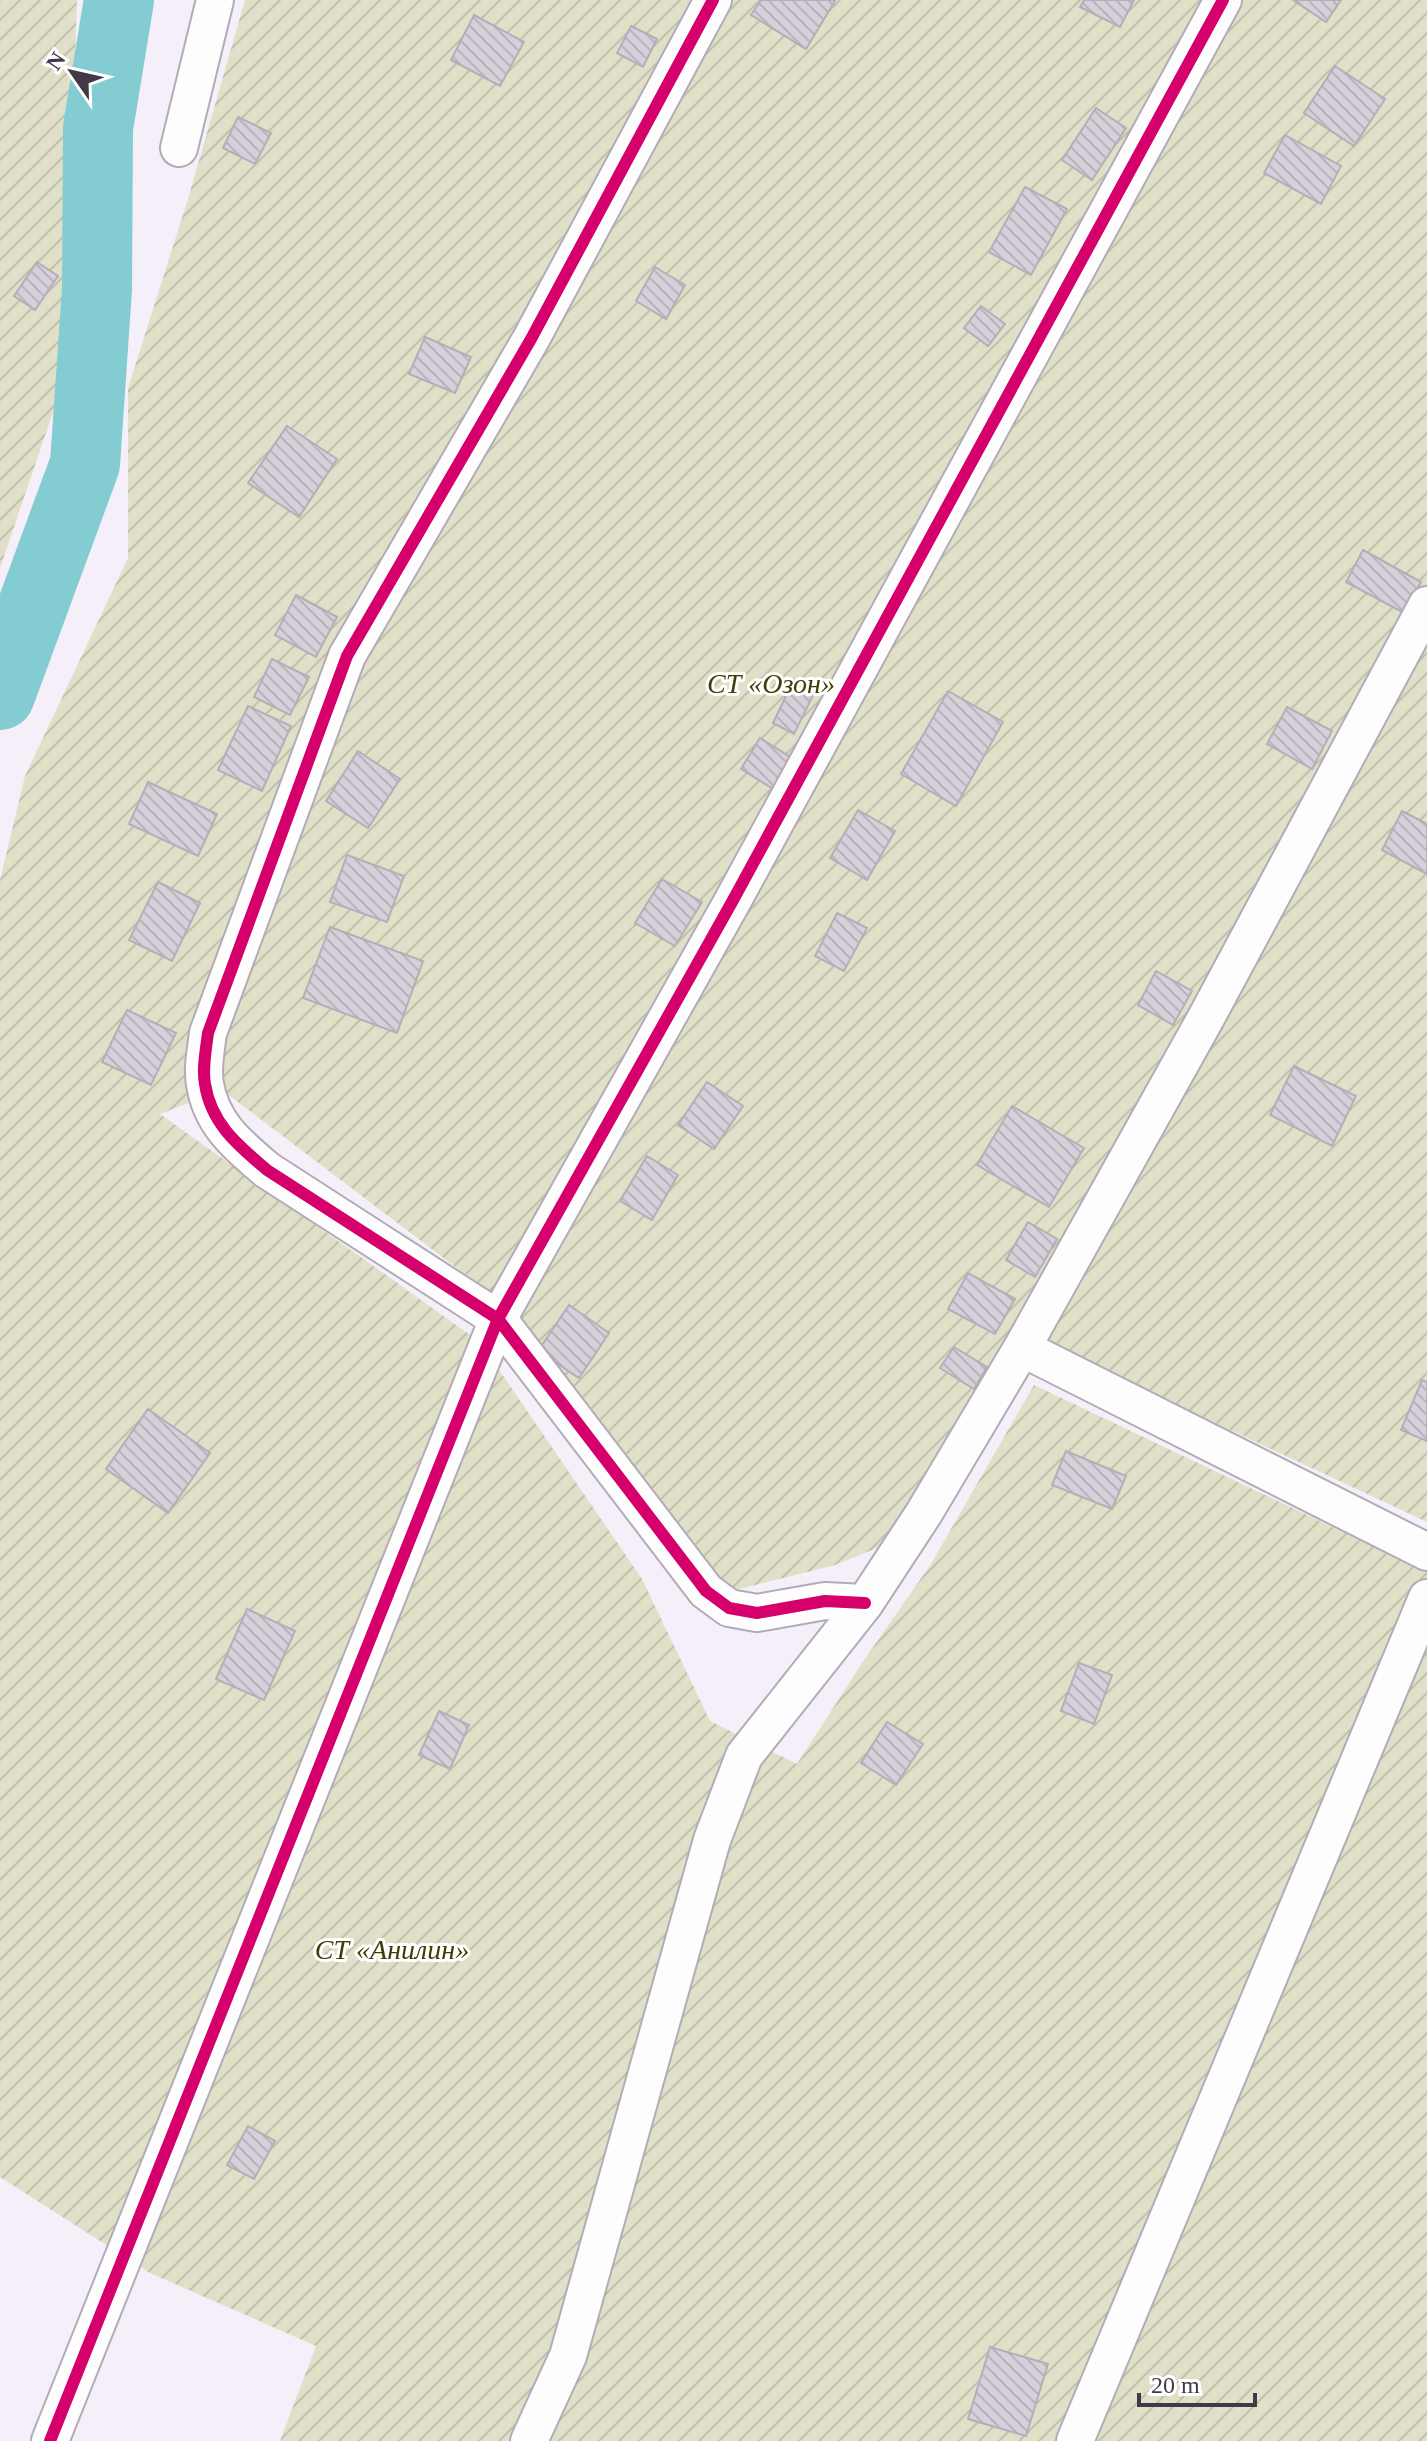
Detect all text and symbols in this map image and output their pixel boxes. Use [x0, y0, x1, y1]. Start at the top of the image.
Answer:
north arrow [32, 32, 112, 112]
text: N [41, 47, 71, 75]
park label: СТ «Озон» [707, 668, 835, 699]
park label: СТ «Анилин» [315, 1934, 469, 1965]
scale bar [1139, 2357, 1255, 2407]
text: 20 m [1151, 2372, 1200, 2398]

